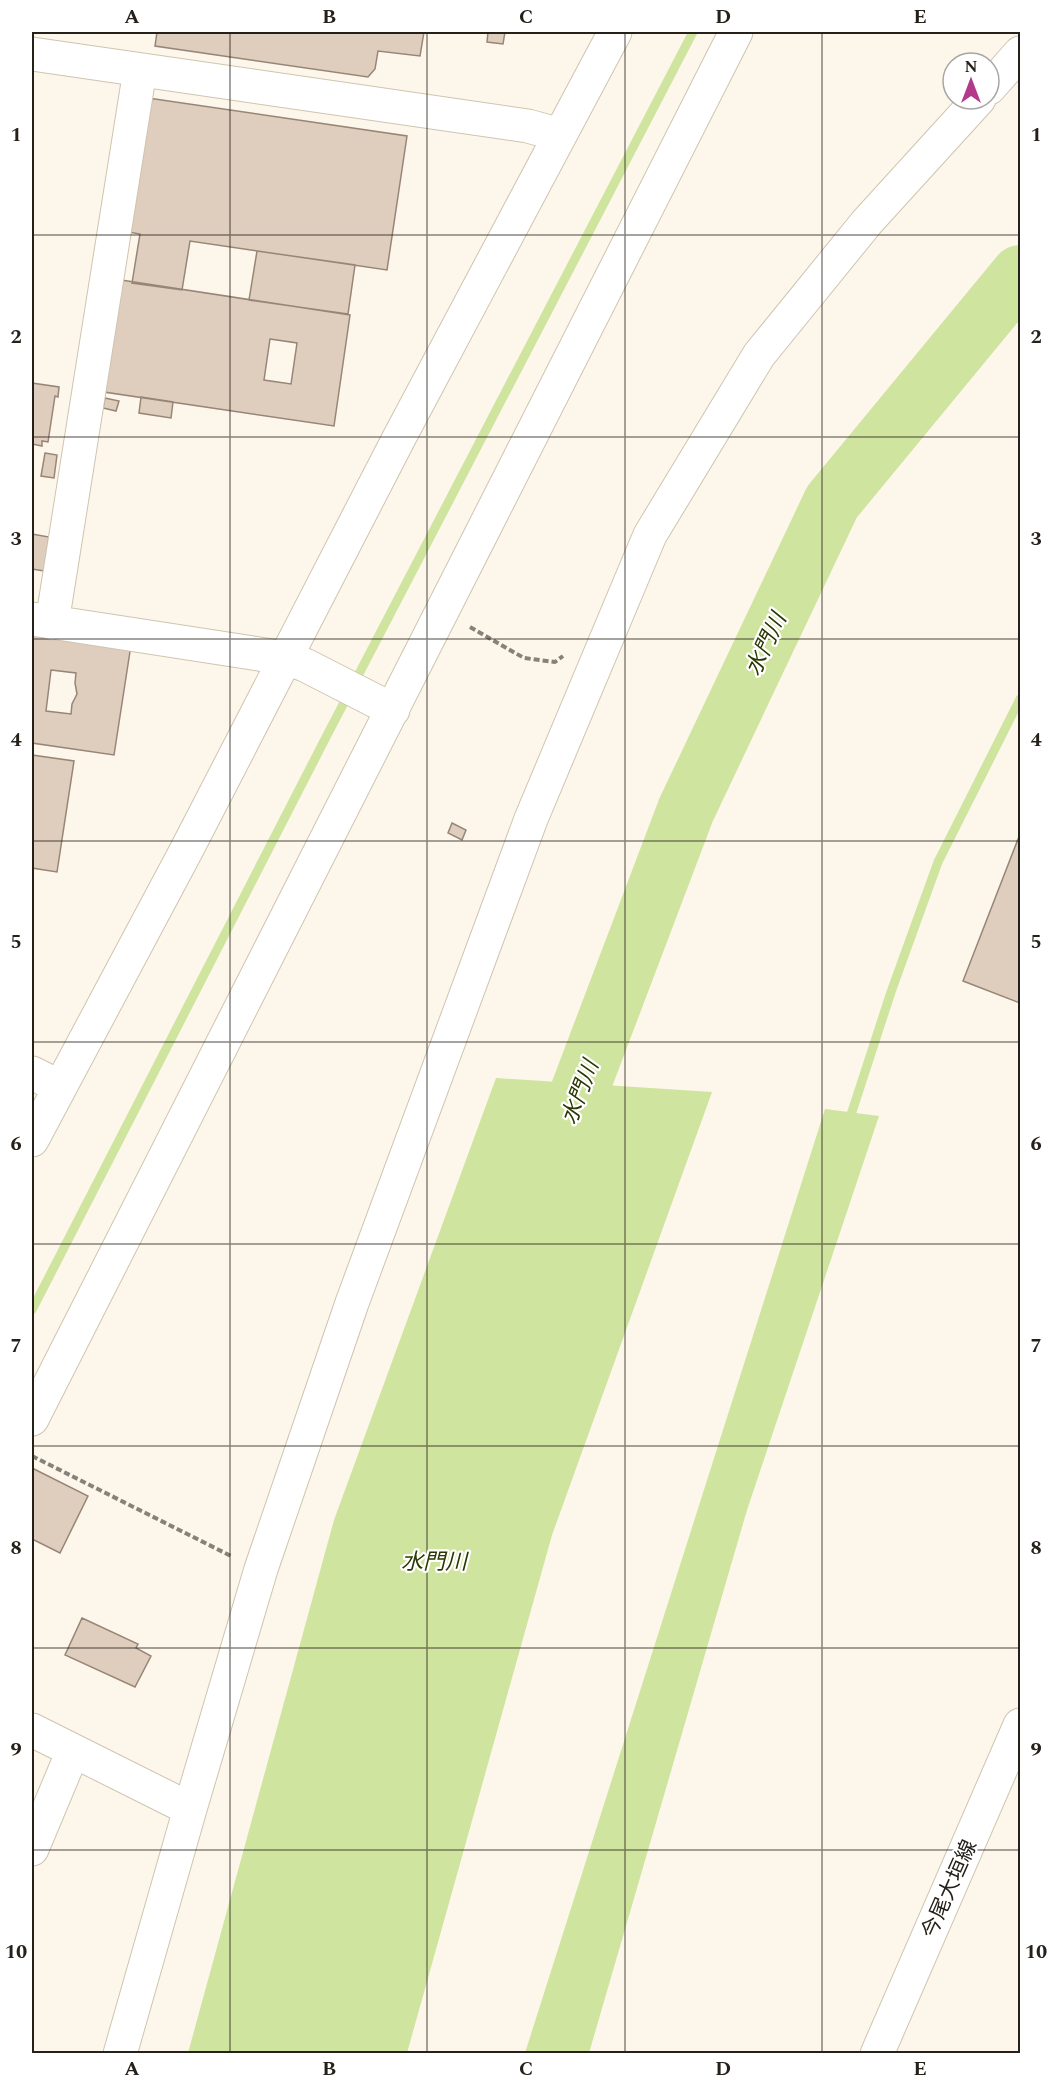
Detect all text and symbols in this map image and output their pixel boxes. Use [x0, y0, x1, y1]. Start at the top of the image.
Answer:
text: A [124, 2, 140, 32]
text: B [322, 2, 336, 32]
text: C [519, 2, 533, 32]
text: D [715, 2, 731, 32]
text: E [913, 2, 927, 32]
north arrow [941, 51, 1001, 111]
text: N [964, 55, 978, 79]
text: 1 [10, 120, 22, 150]
text: 1 [1030, 120, 1042, 150]
text: 2 [10, 322, 22, 352]
text: 2 [1030, 322, 1042, 352]
text: 3 [10, 524, 22, 554]
text: 3 [1030, 524, 1042, 554]
water label: 水門川 [737, 606, 796, 682]
text: 4 [10, 725, 22, 755]
text: 4 [1030, 725, 1042, 755]
text: 5 [10, 927, 22, 957]
text: 5 [1030, 927, 1042, 957]
water label: 水門川 [553, 1054, 608, 1129]
text: 6 [10, 1129, 22, 1159]
text: 6 [1030, 1129, 1042, 1159]
text: 7 [10, 1331, 22, 1361]
text: 7 [1030, 1331, 1042, 1361]
text: 8 [10, 1533, 22, 1563]
text: 8 [1030, 1533, 1042, 1563]
water label: 水門川 [401, 1546, 469, 1579]
text: 9 [10, 1735, 22, 1765]
text: 9 [1030, 1735, 1042, 1765]
street label: 今尾大垣線 [914, 1835, 986, 1944]
text: 10 [5, 1937, 27, 1967]
text: 10 [1025, 1937, 1047, 1967]
text: A [124, 2054, 140, 2084]
text: B [322, 2054, 336, 2084]
text: C [519, 2054, 533, 2084]
text: D [715, 2054, 731, 2084]
text: E [913, 2054, 927, 2084]

